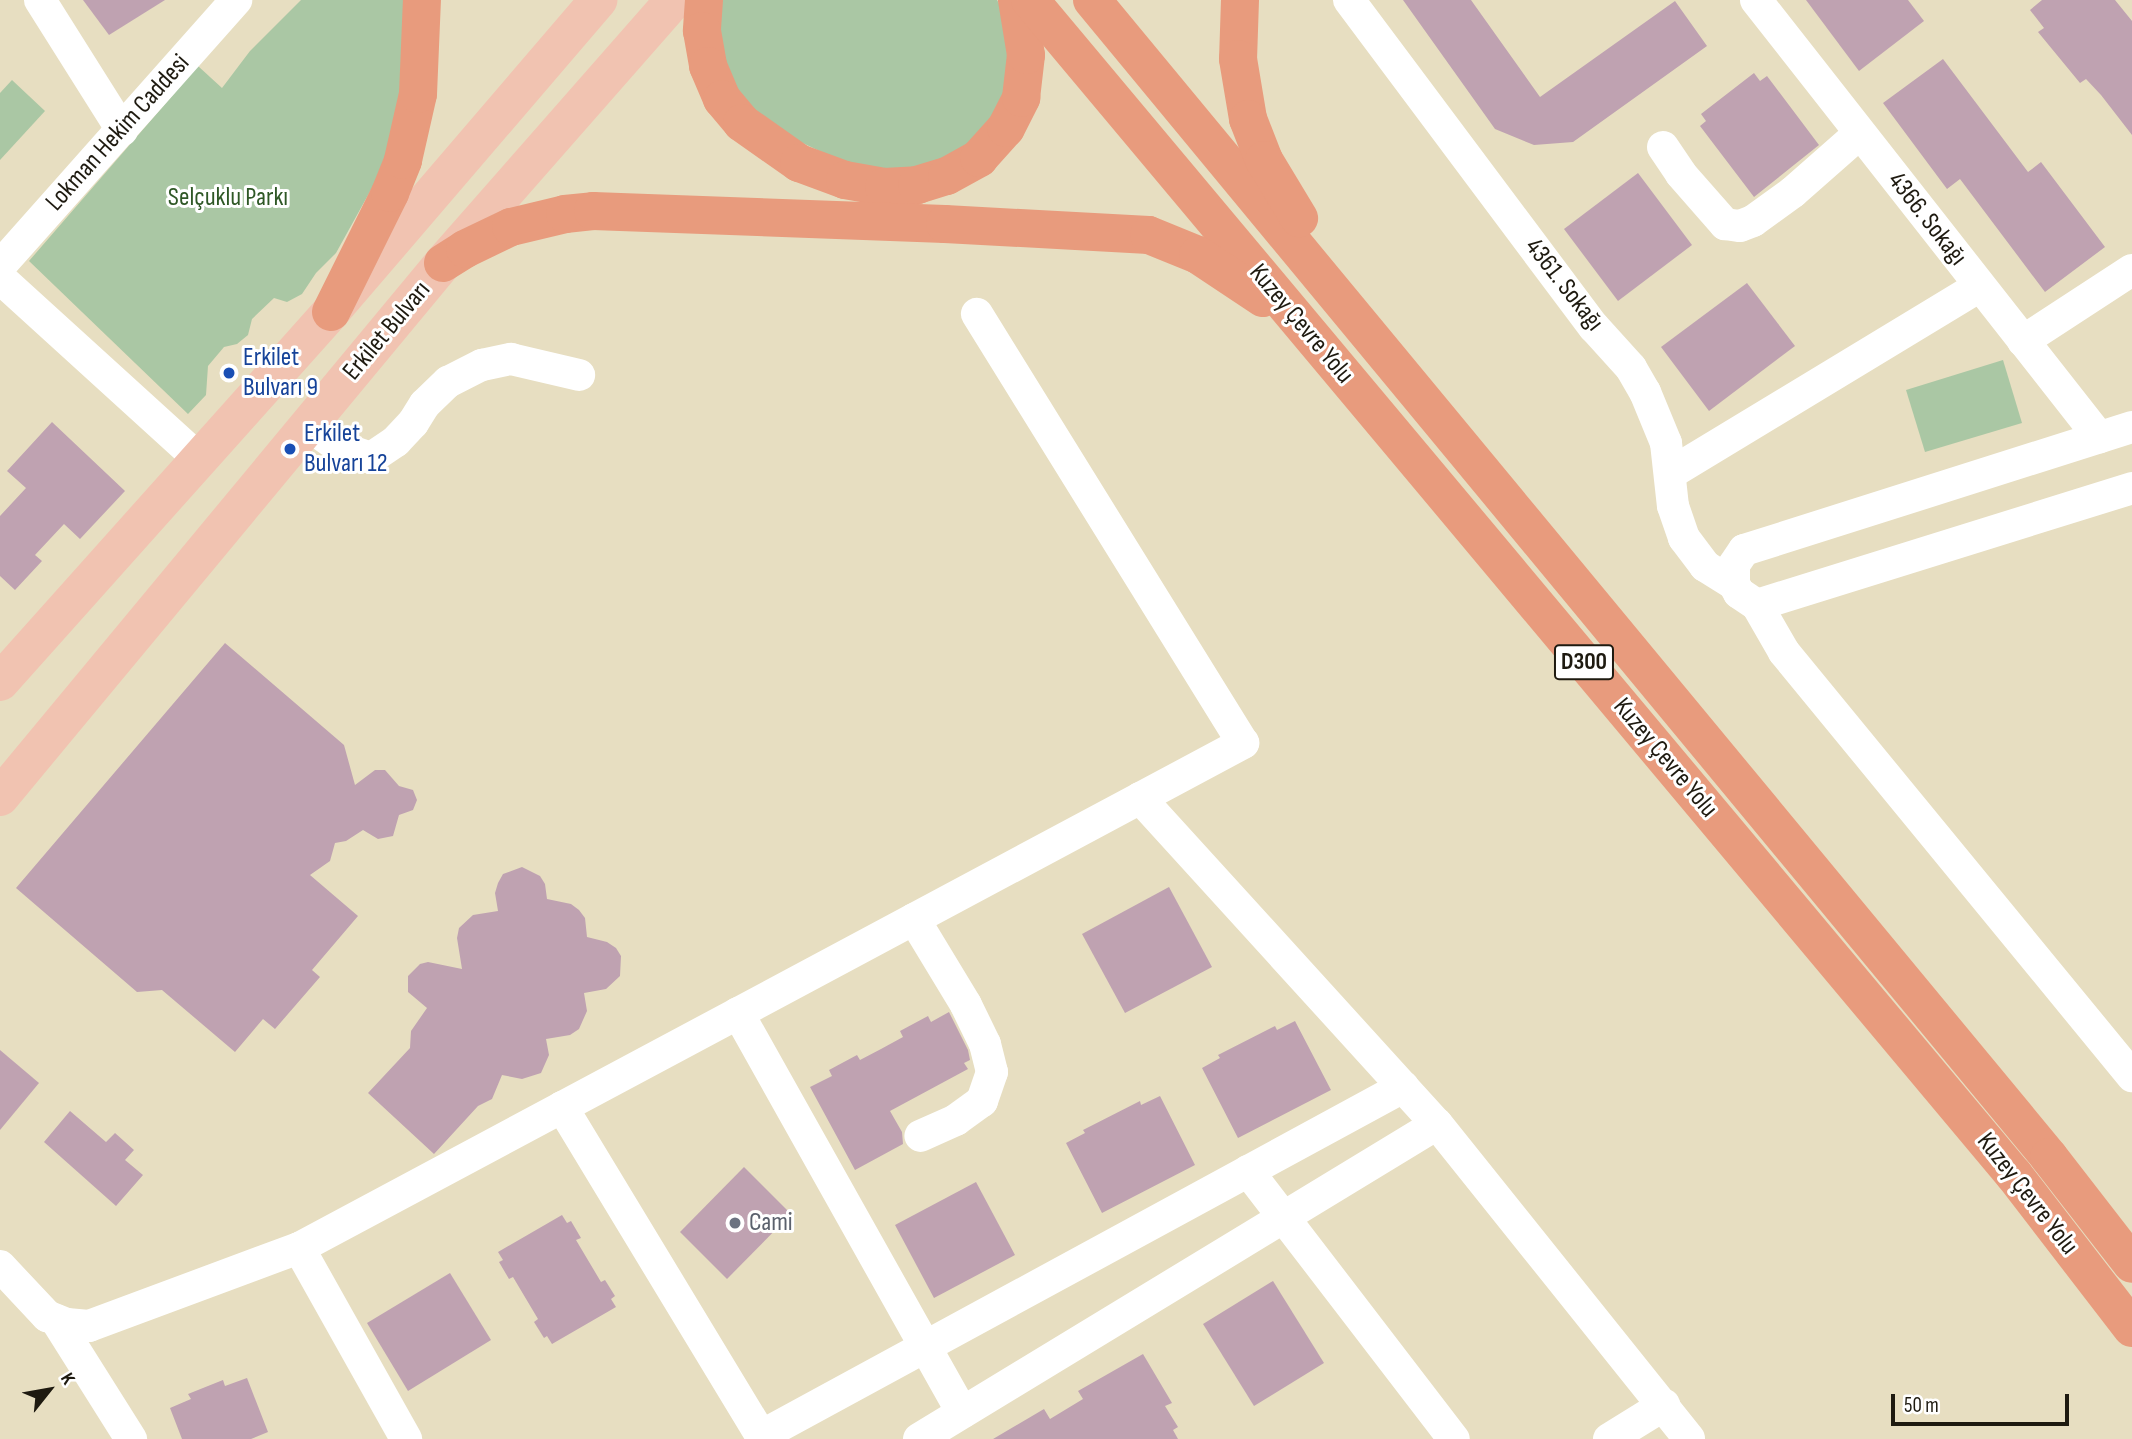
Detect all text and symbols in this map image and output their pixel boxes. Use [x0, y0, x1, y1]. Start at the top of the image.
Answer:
street label: Lokman Hekim Caddesi [40, 48, 196, 218]
street label: 4366. Sokağı [1881, 166, 1973, 272]
park label: Selçuklu Parkı [168, 182, 288, 214]
street label: 4361. Sokağı [1518, 232, 1610, 338]
street label: Kuzey Çevre Yolu [1242, 258, 1360, 390]
street label: Erkilet Bulvarı [337, 275, 437, 387]
place label: Erkilet Bulvarı 9 [243, 342, 318, 404]
marker: Erkilet Bulvarı 9 [221, 365, 237, 381]
place label: Erkilet Bulvarı 12 [304, 418, 387, 480]
marker: Erkilet Bulvarı 12 [282, 441, 298, 457]
road number: D300 [1552, 642, 1616, 682]
street label: Kuzey Çevre Yolu [1606, 692, 1724, 824]
street label: Kuzey Çevre Yolu [1970, 1127, 2084, 1261]
place label: Cami [749, 1207, 793, 1239]
marker: Cami [727, 1215, 743, 1231]
north arrow [14, 1355, 84, 1425]
text: K [55, 1369, 80, 1389]
scale bar [1894, 1380, 2072, 1424]
text: 50 m [1904, 1393, 1939, 1418]

